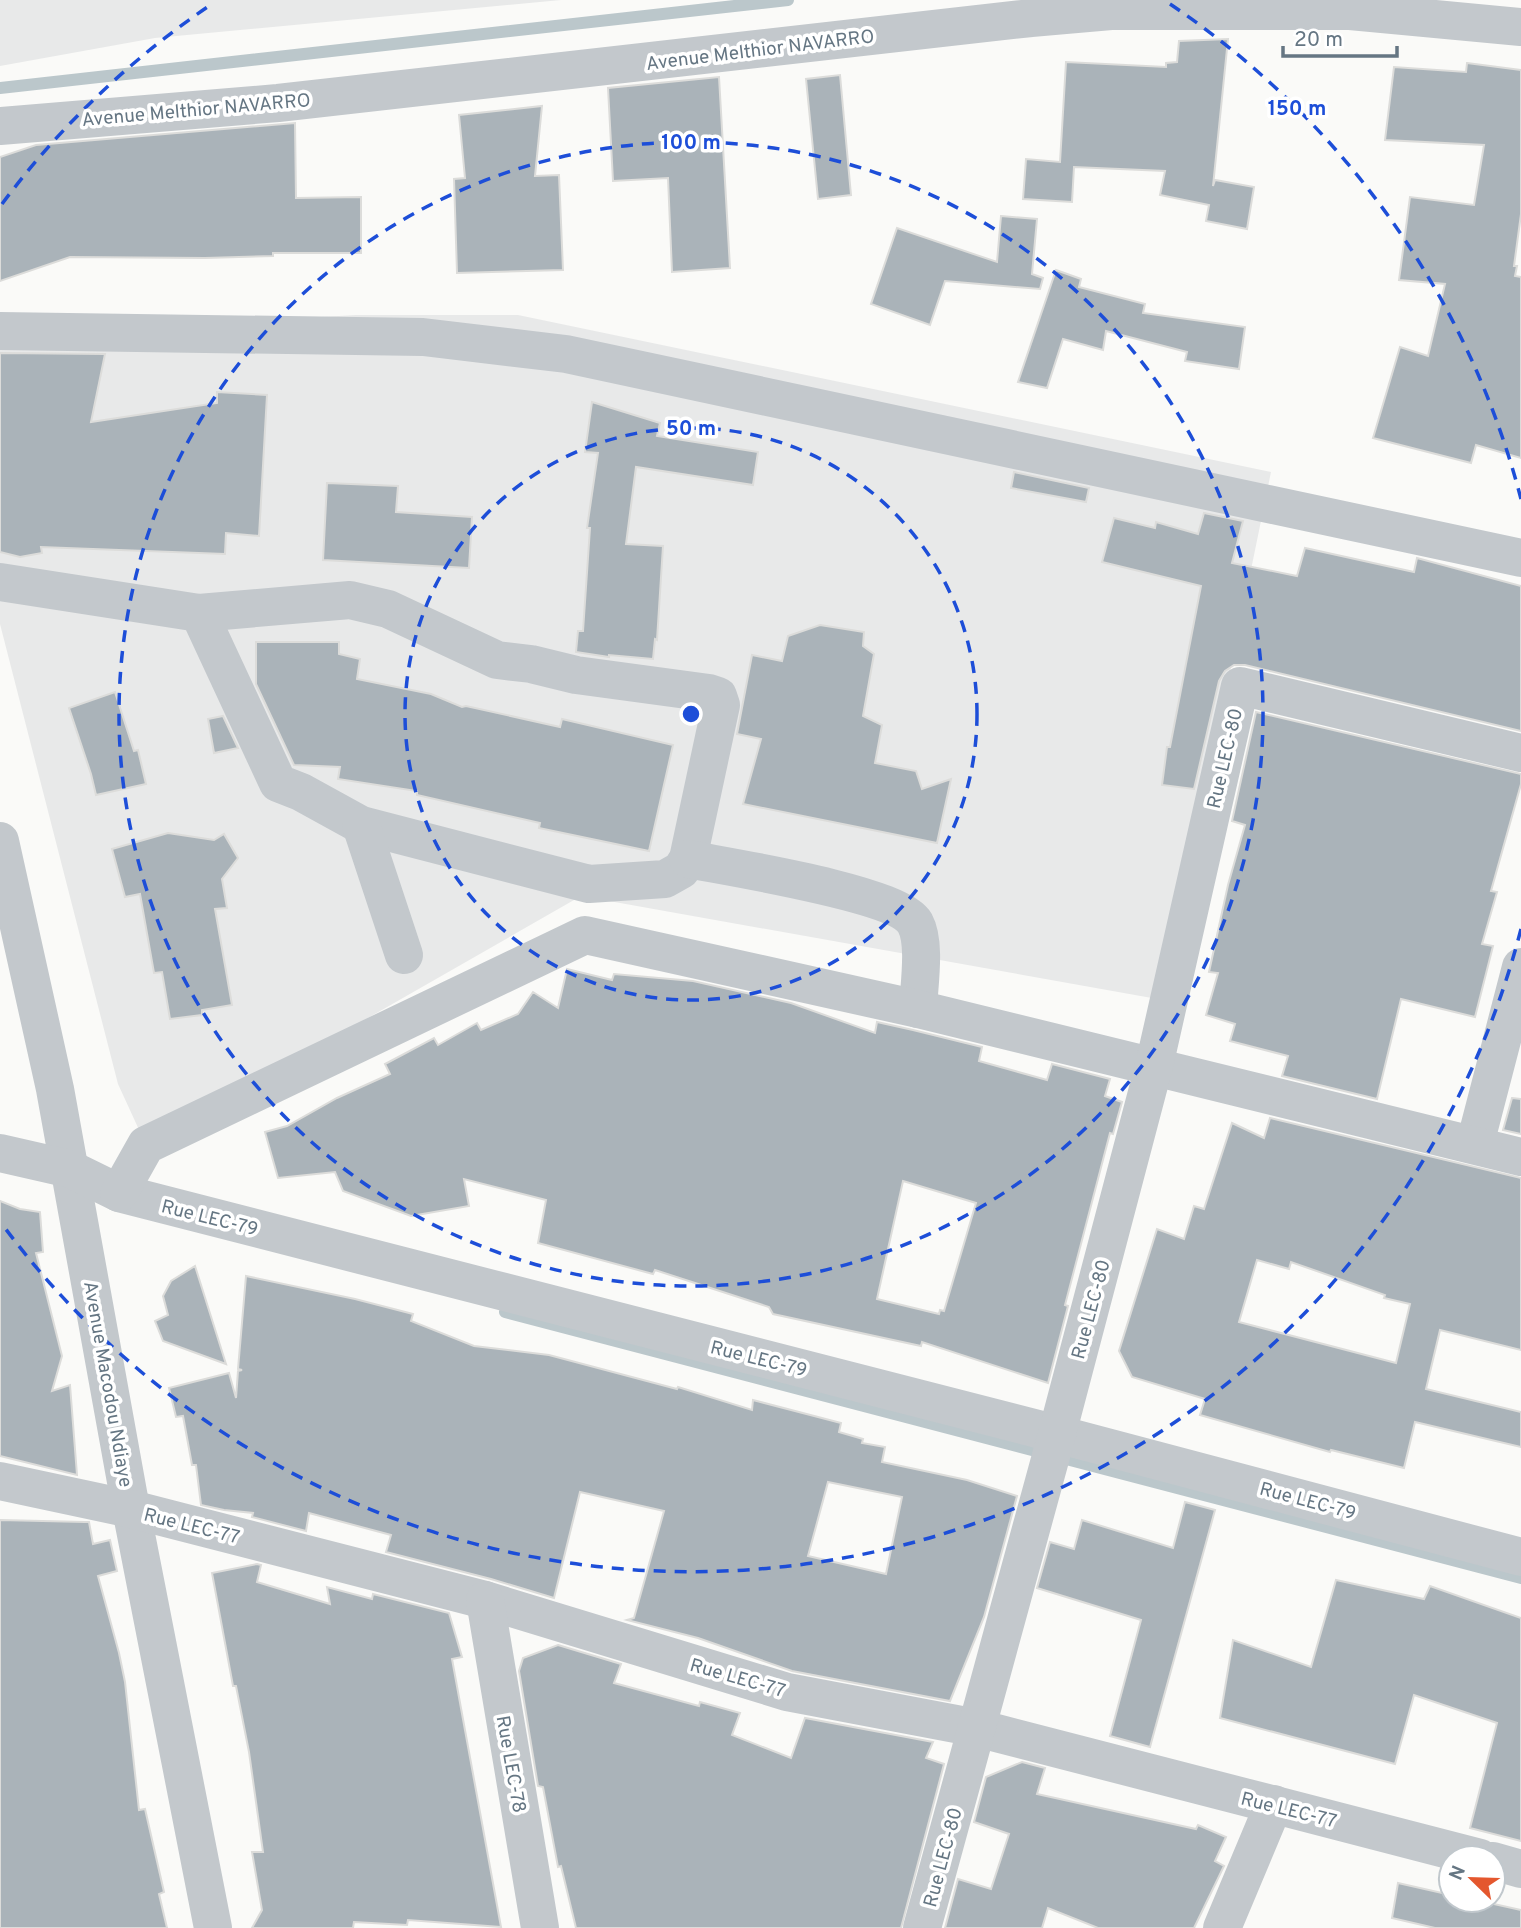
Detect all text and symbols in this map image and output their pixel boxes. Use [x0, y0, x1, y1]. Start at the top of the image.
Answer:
scale bar [1283, 14, 1397, 58]
street label: Avenue Melthior NAVARRO [645, 25, 876, 77]
text: 20 m [1294, 27, 1343, 54]
street label: Avenue Melthior NAVARRO [81, 89, 312, 133]
text: 150 m [1268, 96, 1326, 123]
text: 100 m [661, 130, 721, 157]
text: 50 m [666, 416, 716, 443]
centre of rings [679, 702, 703, 726]
street label: Rue LEC-80 [1203, 706, 1249, 811]
street label: Rue LEC-79 [159, 1195, 260, 1243]
street label: Rue LEC-80 [1067, 1257, 1117, 1362]
street label: Avenue Macodou Ndiaye [77, 1279, 137, 1489]
street label: Rue LEC-79 [708, 1336, 809, 1384]
street label: Rue LEC-79 [1257, 1478, 1358, 1526]
street label: Rue LEC-77 [141, 1503, 242, 1550]
street label: Rue LEC-77 [687, 1654, 788, 1704]
street label: Rue LEC-78 [490, 1714, 530, 1815]
street label: Rue LEC-77 [1238, 1787, 1339, 1834]
street label: Rue LEC-80 [919, 1805, 969, 1910]
north arrow [1437, 1844, 1507, 1914]
text: N [1444, 1862, 1472, 1884]

